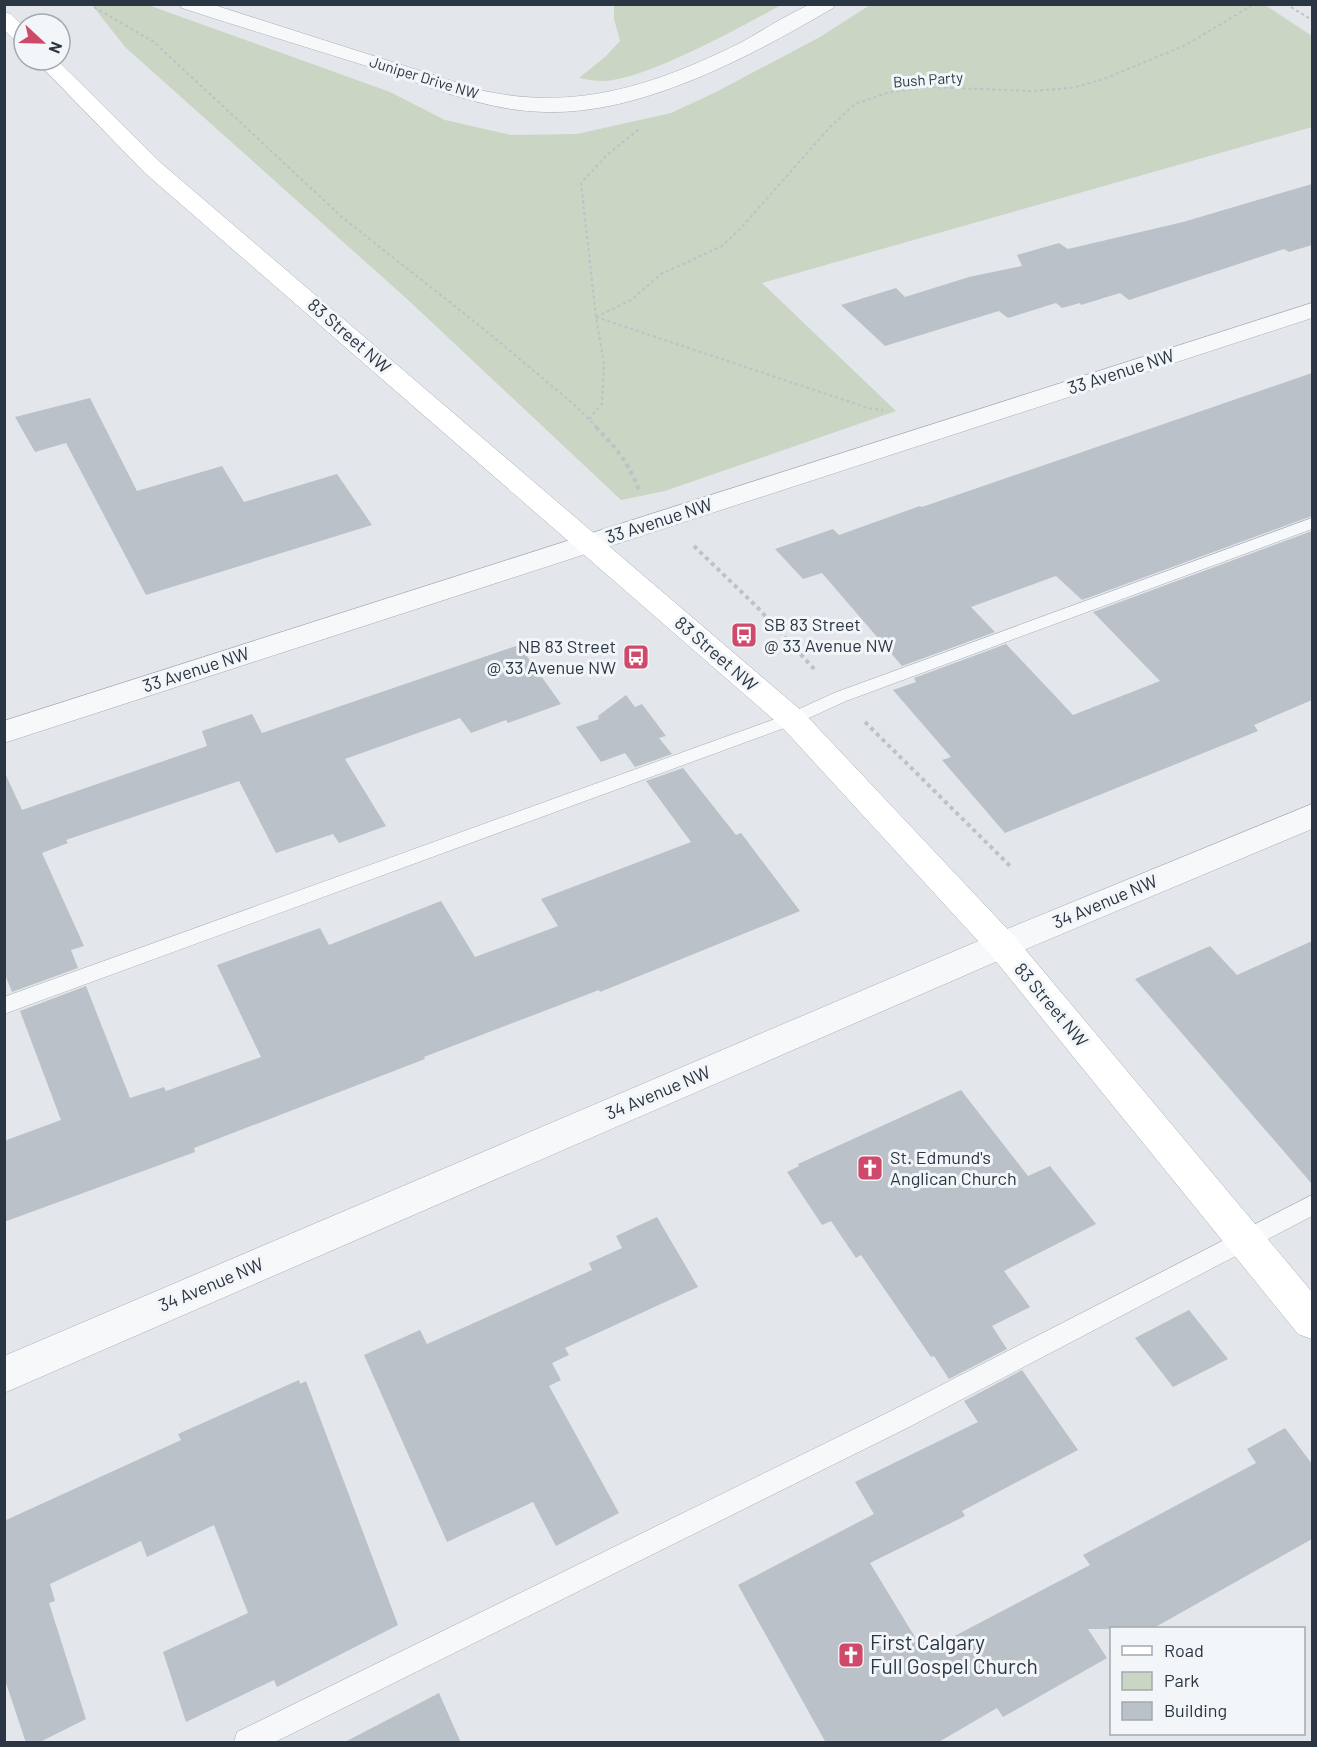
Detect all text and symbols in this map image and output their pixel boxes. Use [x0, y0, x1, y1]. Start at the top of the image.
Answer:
north arrow [12, 12, 72, 72]
text: N [46, 39, 67, 56]
street label: Juniper Drive NW [368, 52, 481, 102]
street label: Bush Party [892, 68, 964, 90]
street label: 83 Street NW [304, 293, 396, 377]
street label: 33 Avenue NW [1065, 343, 1177, 399]
street label: 33 Avenue NW [603, 492, 715, 548]
street label: 83 Street NW [671, 611, 763, 695]
place label: SB 83 Street @ 33 Avenue NW [764, 613, 894, 656]
bus stop icon: SB 83 Street @ 33 Avenue NW [729, 620, 759, 650]
place label: NB 83 Street @ 33 Avenue NW [487, 635, 616, 678]
street label: 33 Avenue NW [140, 641, 252, 697]
bus stop icon: NB 83 Street @ 33 Avenue NW [621, 642, 651, 672]
street label: 34 Avenue NW [1049, 869, 1160, 933]
street label: 83 Street NW [1010, 958, 1093, 1051]
street label: 34 Avenue NW [602, 1060, 713, 1124]
place label: St. Edmund's Anglican Church [890, 1146, 1017, 1189]
church icon: St. Edmund's Anglican Church [855, 1153, 885, 1183]
street label: 34 Avenue NW [155, 1252, 266, 1316]
legend [1110, 1627, 1305, 1735]
place label: First Calgary Full Gospel Church [870, 1629, 1038, 1678]
text: Road [1164, 1639, 1204, 1661]
church icon: First Calgary Full Gospel Church [836, 1640, 866, 1670]
text: Park [1164, 1669, 1199, 1691]
text: Building [1164, 1699, 1227, 1721]

